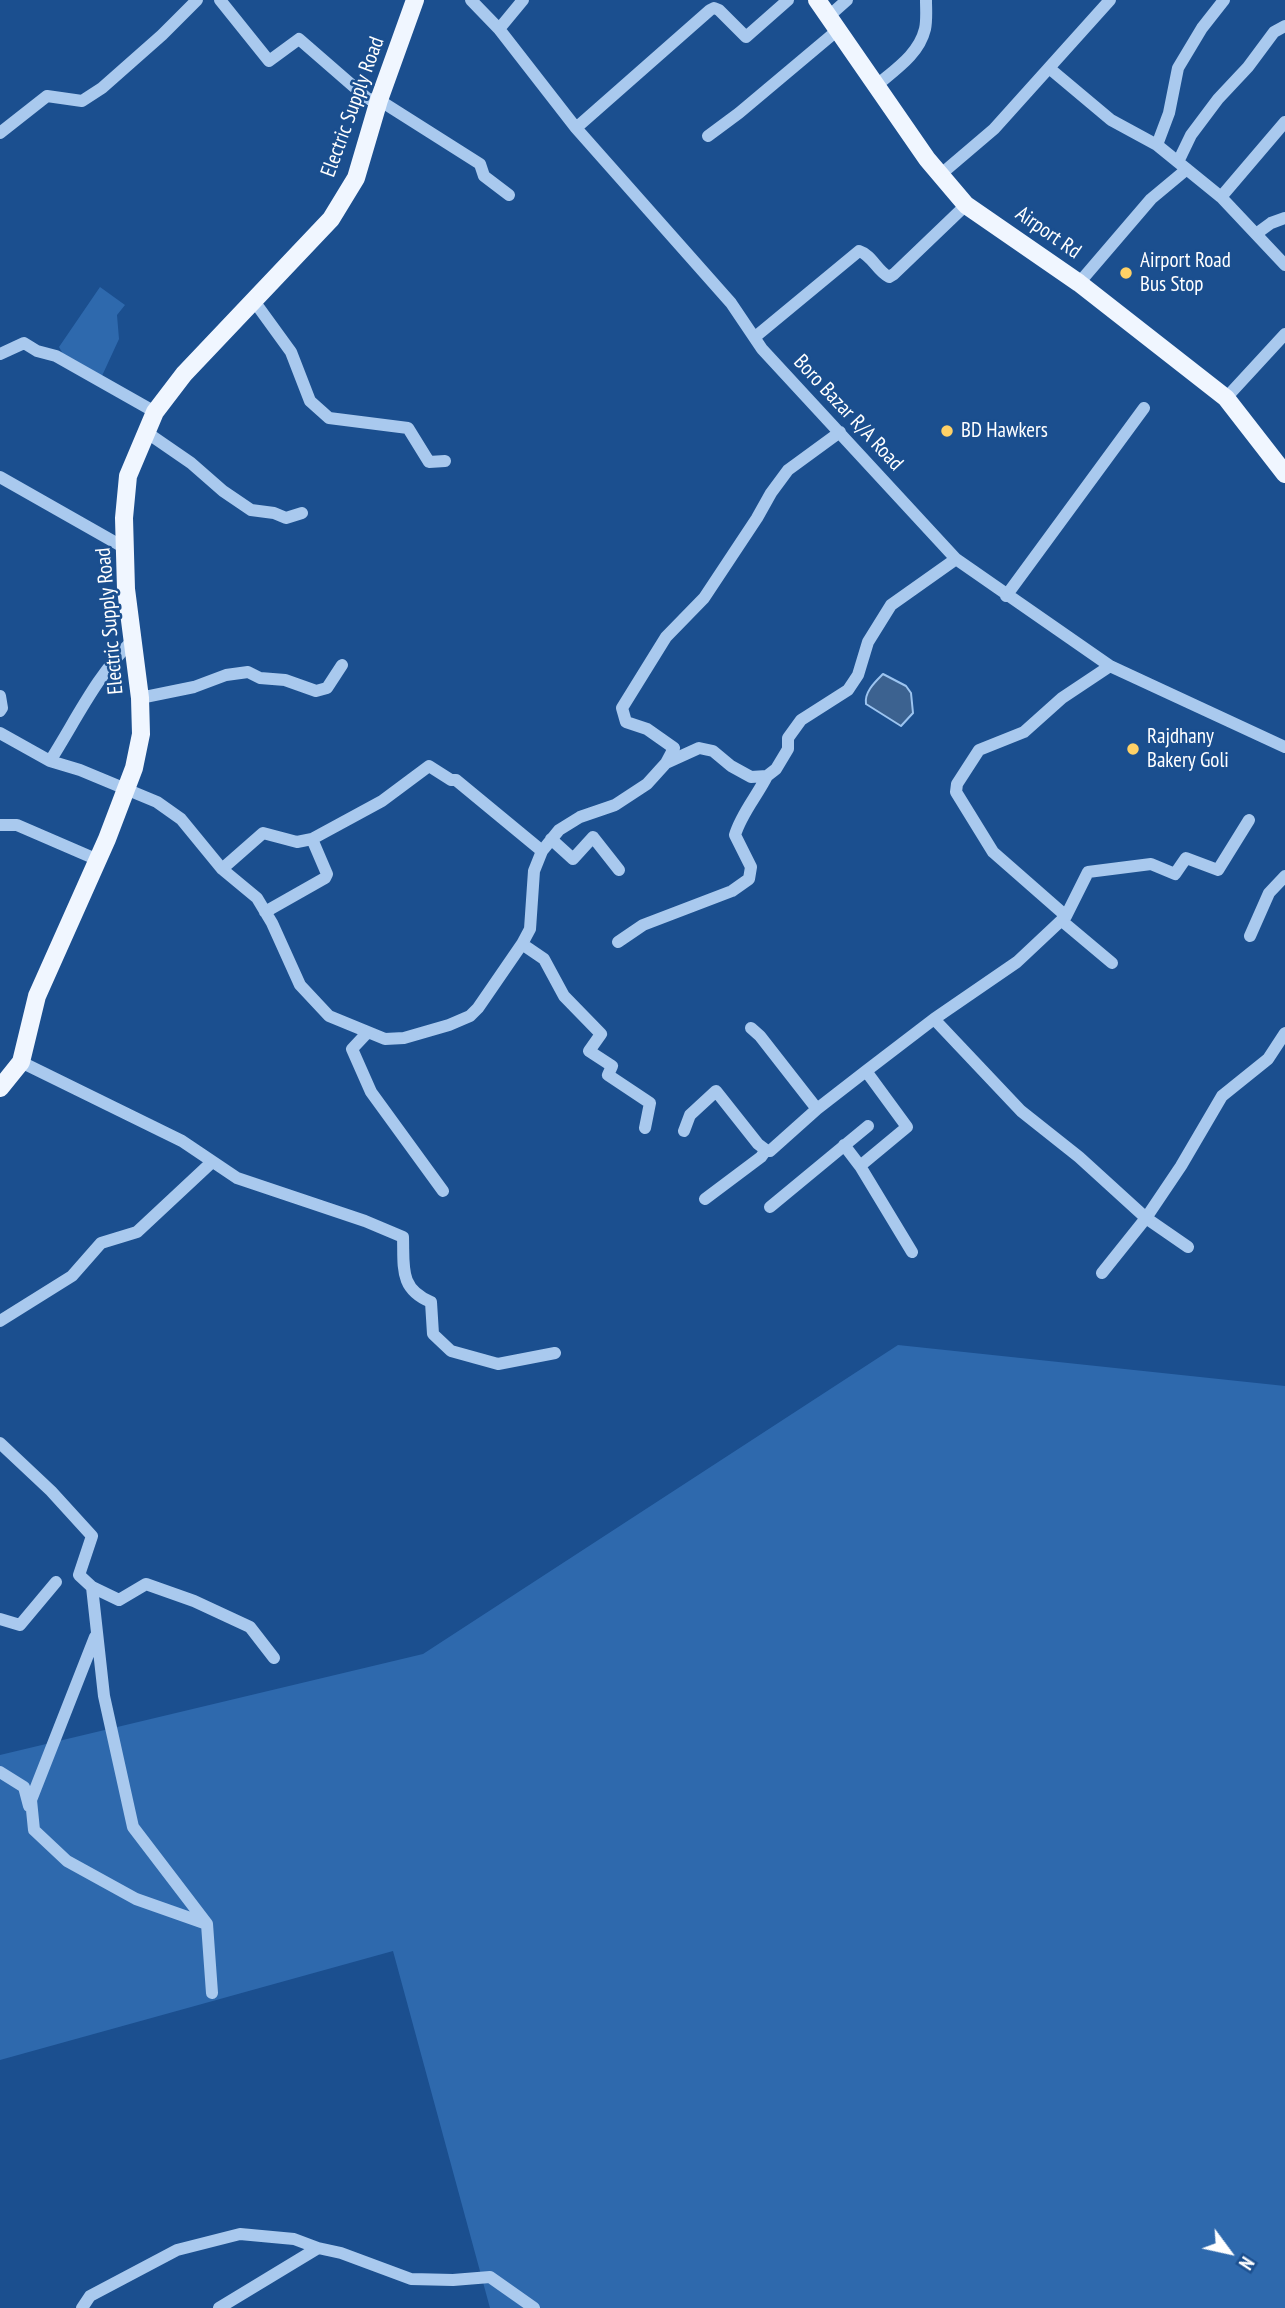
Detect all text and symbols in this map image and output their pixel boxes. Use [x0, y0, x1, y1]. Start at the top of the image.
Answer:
street label: Electric Supply Road [316, 33, 390, 181]
street label: Airport Rd [1010, 201, 1086, 265]
place label: Airport Road Bus Stop [1140, 248, 1231, 298]
marker: Airport Road Bus Stop [1118, 265, 1134, 281]
street label: Boro Bazar R/A Road [788, 350, 908, 476]
place label: BD Hawkers [961, 418, 1048, 444]
marker: BD Hawkers [939, 423, 955, 439]
street label: Electric Supply Road [91, 547, 129, 695]
place label: Rajdhany Bakery Goli [1147, 724, 1229, 774]
marker: Rajdhany Bakery Goli [1125, 741, 1141, 757]
north arrow [1194, 2217, 1264, 2287]
text: N [1234, 2253, 1259, 2274]

